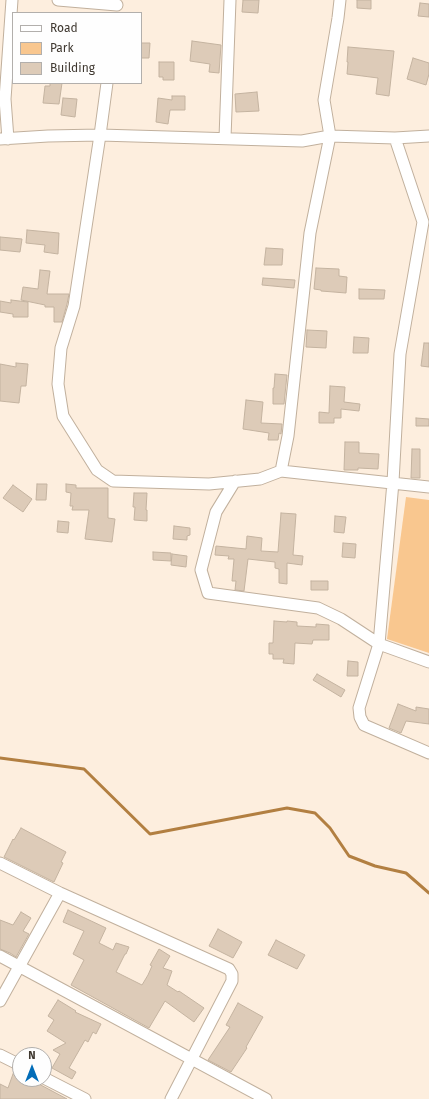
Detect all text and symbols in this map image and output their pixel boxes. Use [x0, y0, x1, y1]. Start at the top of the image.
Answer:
legend [12, 12, 142, 84]
text: Road [50, 21, 78, 35]
text: Park [50, 41, 74, 55]
text: Building [50, 61, 95, 75]
north arrow [12, 1047, 52, 1087]
text: N [28, 1049, 36, 1062]

